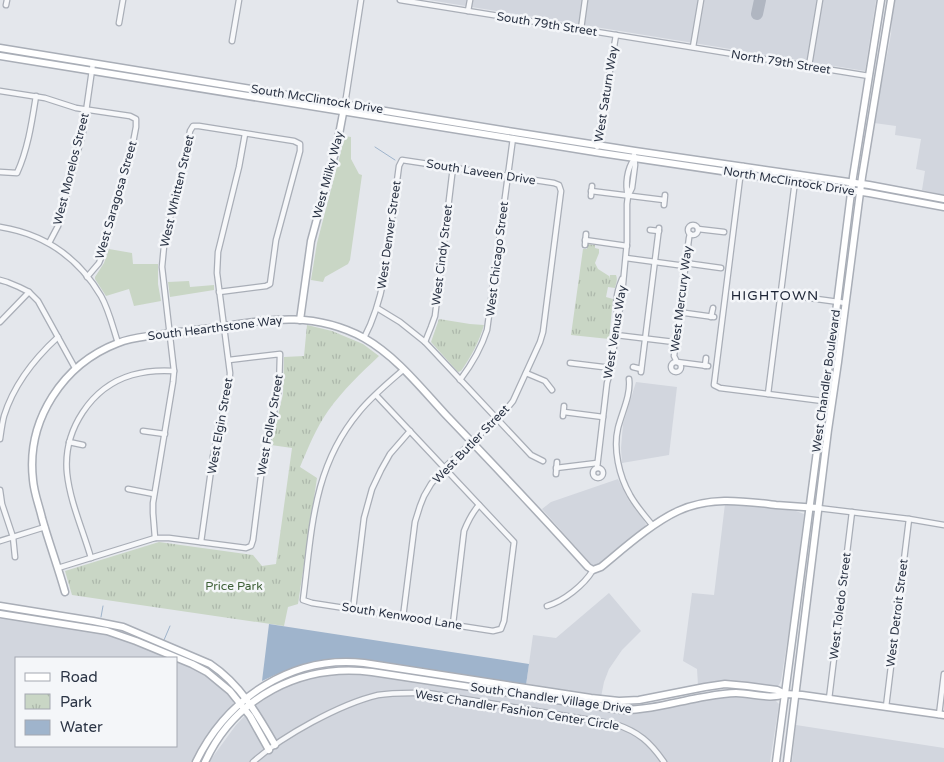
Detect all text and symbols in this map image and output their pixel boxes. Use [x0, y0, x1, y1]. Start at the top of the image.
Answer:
street label: South 79th Street [496, 9, 599, 39]
street label: West Saturn Way [591, 44, 621, 143]
street label: North 79th Street [730, 47, 832, 77]
street label: South McClintock Drive [250, 82, 384, 116]
street label: West Morelos Street [50, 111, 92, 227]
street label: West Milky Way [310, 129, 347, 220]
street label: West Whitten Street [157, 133, 197, 249]
street label: West Saragosa Street [92, 139, 140, 261]
street label: South Laveen Drive [425, 156, 537, 188]
street label: North McClintock Drive [722, 164, 856, 198]
street label: West Denver Street [374, 179, 404, 290]
street label: West Chicago Street [483, 200, 511, 317]
street label: West Cindy Street [429, 203, 455, 306]
street label: West Mercury Way [668, 244, 695, 353]
street label: West Venus Way [601, 284, 629, 380]
district label: HIGHTOWN [731, 287, 819, 304]
street label: West Chandler Boulevard [809, 309, 843, 453]
street label: South Hearthstone Way [147, 313, 284, 343]
street label: West Folley Street [254, 373, 286, 477]
street label: West Elgin Street [205, 376, 235, 475]
street label: West Butler Street [430, 402, 512, 486]
street label: West Toledo Street [826, 551, 854, 660]
street label: West Detroit Street [883, 558, 911, 668]
park label: Price Park [205, 579, 263, 593]
street label: South Kenwood Lane [341, 600, 463, 632]
legend [15, 657, 178, 747]
text: Road [60, 668, 98, 686]
street label: South Chandler Village Drive [469, 680, 633, 716]
street label: West Chandler Fashion Center Circle [414, 687, 620, 733]
text: Park [60, 693, 92, 711]
text: Water [60, 718, 103, 736]

